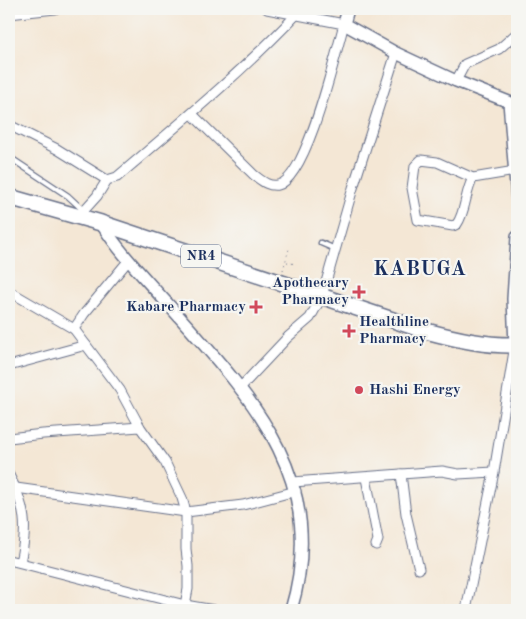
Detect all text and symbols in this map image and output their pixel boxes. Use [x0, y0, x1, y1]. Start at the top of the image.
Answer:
road number: NR4 [181, 245, 221, 268]
district label: KABUGA [373, 260, 467, 280]
place label: Apothecary Pharmacy [272, 276, 349, 308]
marker: Apothecary Pharmacy [353, 286, 365, 298]
place label: Kabare Pharmacy [126, 300, 246, 315]
marker: Kabare Pharmacy [250, 301, 262, 313]
place label: Healthline Pharmacy [359, 315, 429, 347]
marker: Healthline Pharmacy [343, 325, 355, 337]
place label: Hashi Energy [369, 383, 461, 398]
marker: Hashi Energy [353, 384, 365, 396]

